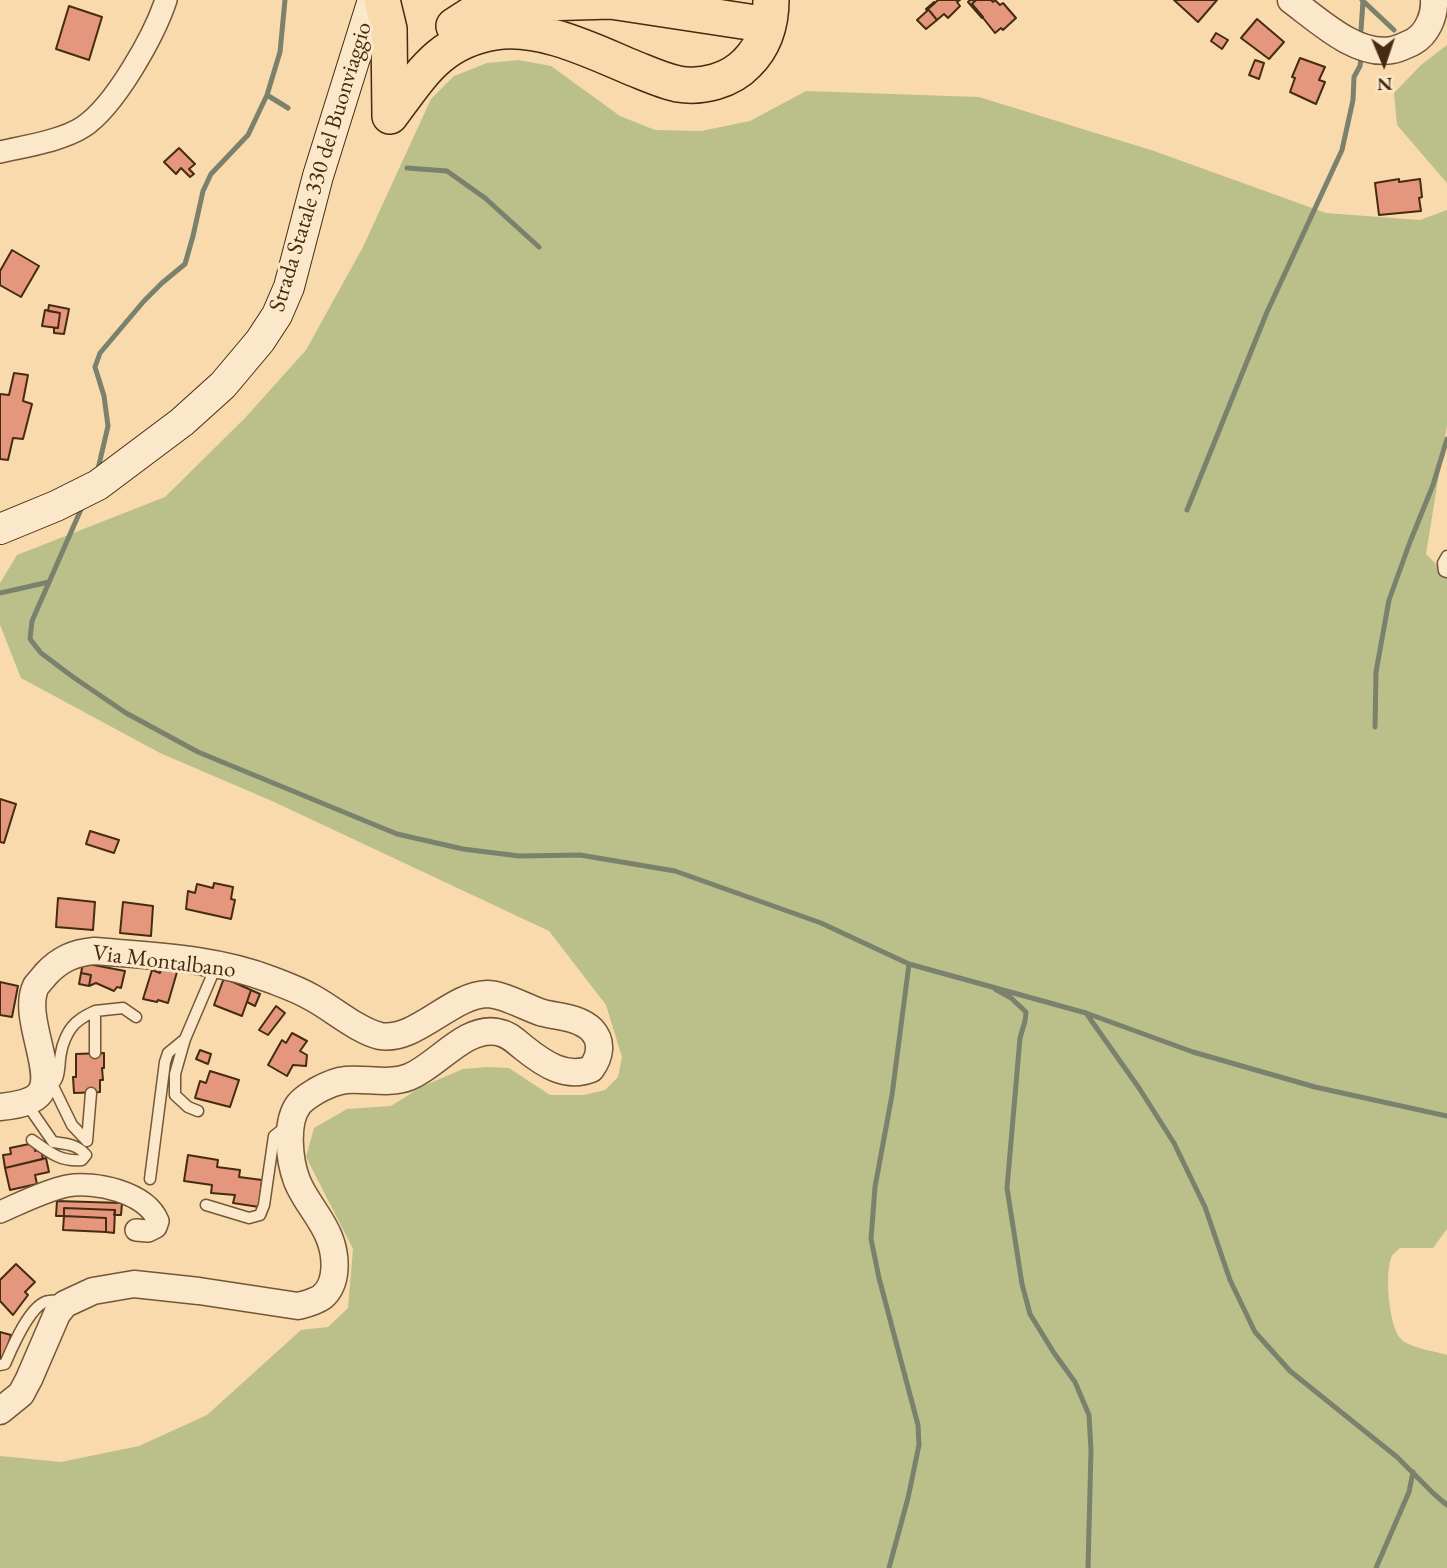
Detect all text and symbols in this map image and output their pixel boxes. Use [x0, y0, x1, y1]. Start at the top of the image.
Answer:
street label: Strada Statale 330 del Buonviaggio [264, 19, 378, 315]
north arrow [1349, 28, 1419, 98]
text: N [1377, 72, 1393, 97]
street label: Via Montalbano [91, 940, 237, 984]

